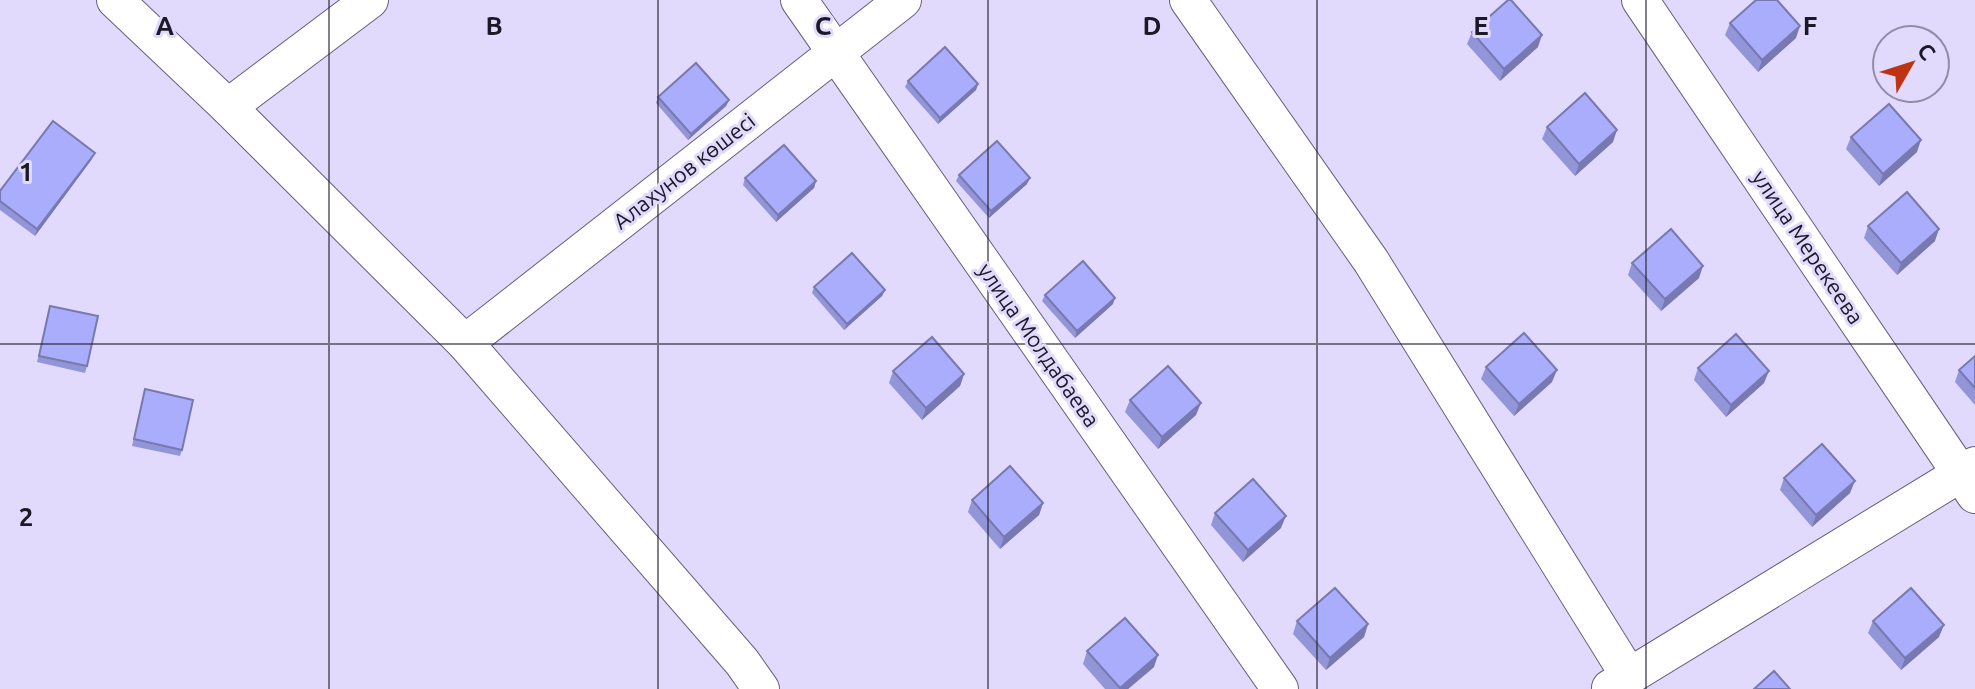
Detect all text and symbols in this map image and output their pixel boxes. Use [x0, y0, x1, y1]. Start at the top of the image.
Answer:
text: A [156, 11, 175, 40]
text: B [485, 11, 503, 40]
text: C [815, 11, 832, 40]
text: D [1143, 11, 1161, 40]
text: E [1473, 11, 1489, 40]
text: F [1803, 11, 1817, 40]
north arrow [1871, 24, 1951, 104]
text: С [1913, 38, 1941, 64]
street label: Алахунов көшесі [608, 108, 760, 234]
text: 1 [19, 157, 33, 186]
street label: улица Мерекеева [1748, 165, 1869, 328]
street label: улица Молдабаева [974, 258, 1105, 431]
text: 2 [19, 502, 33, 531]

